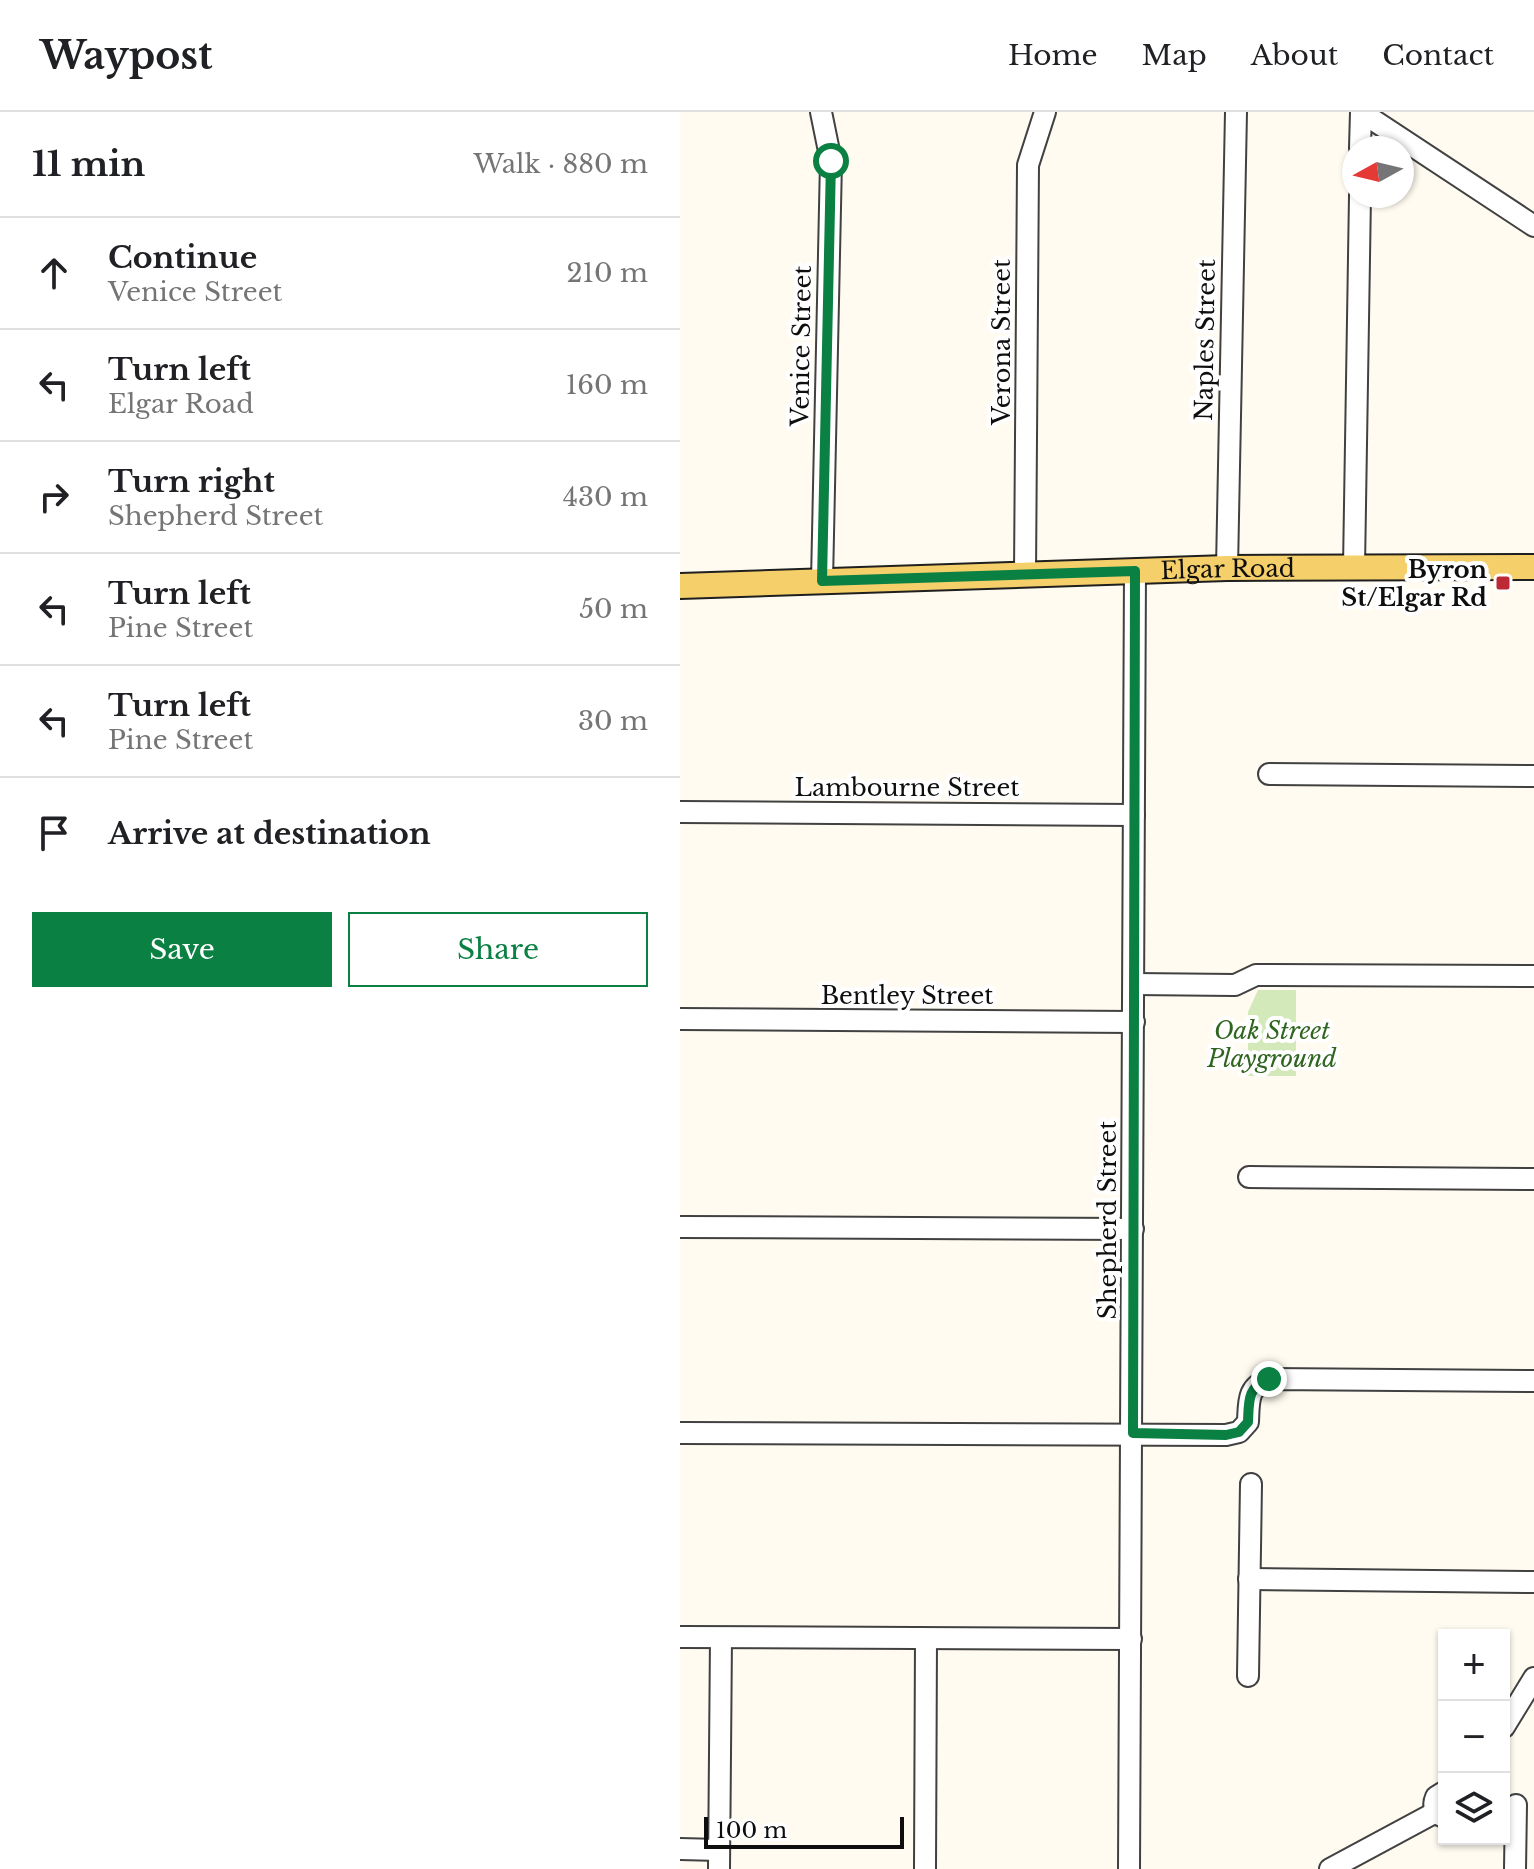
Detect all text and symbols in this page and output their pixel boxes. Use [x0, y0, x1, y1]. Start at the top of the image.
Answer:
text: Waypost [40, 32, 213, 79]
text: Home [1008, 38, 1098, 73]
text: Map [1142, 38, 1207, 73]
text: About [1251, 38, 1338, 73]
text: Contact [1382, 38, 1494, 73]
north arrow [1342, 136, 1414, 208]
text: 11 min [32, 143, 145, 185]
route start [813, 143, 849, 179]
text: Walk · 880 m [473, 148, 648, 180]
text: Continue [108, 239, 257, 276]
icon: ahead [32, 251, 76, 295]
text: 210 m [566, 257, 648, 289]
street label: Verona Street [987, 259, 1016, 426]
street label: Naples Street [1189, 259, 1221, 421]
street label: Venice Street [785, 265, 817, 428]
text: Venice Street [108, 276, 282, 308]
text: Turn left [108, 351, 251, 388]
icon: left [32, 363, 76, 407]
text: 160 m [566, 369, 648, 401]
text: Elgar Road [108, 388, 254, 420]
text: Turn right [108, 463, 275, 500]
icon: right [32, 475, 76, 519]
text: 430 m [563, 481, 648, 513]
text: Shepherd Street [108, 500, 323, 532]
street label: Elgar Road [1160, 553, 1295, 585]
place label: Byron St/Elgar Rd [1341, 555, 1488, 612]
marker: Byron St/Elgar Rd [1494, 574, 1512, 592]
text: Turn left [108, 575, 251, 612]
icon: left [32, 587, 76, 631]
text: 50 m [579, 593, 648, 625]
text: Pine Street [108, 612, 253, 644]
text: Turn left [108, 687, 251, 724]
icon: left [32, 699, 76, 743]
text: 30 m [578, 705, 648, 737]
text: Pine Street [108, 724, 253, 756]
street label: Lambourne Street [795, 773, 1019, 802]
icon: arrive [32, 811, 76, 855]
text: Arrive at destination [108, 815, 431, 852]
button: Save [32, 912, 332, 987]
button: Share [348, 912, 648, 987]
street label: Bentley Street [821, 981, 993, 1010]
park label: Oak Street Playground [1206, 1016, 1337, 1073]
street label: Shepherd Street [1093, 1121, 1122, 1319]
route end [1251, 1361, 1287, 1397]
map controls [1438, 1629, 1510, 1845]
button: + [1438, 1629, 1510, 1701]
button: − [1438, 1701, 1510, 1773]
button: layers [1438, 1773, 1510, 1845]
scale bar [704, 1813, 904, 1849]
text: 100 m [716, 1817, 787, 1844]

